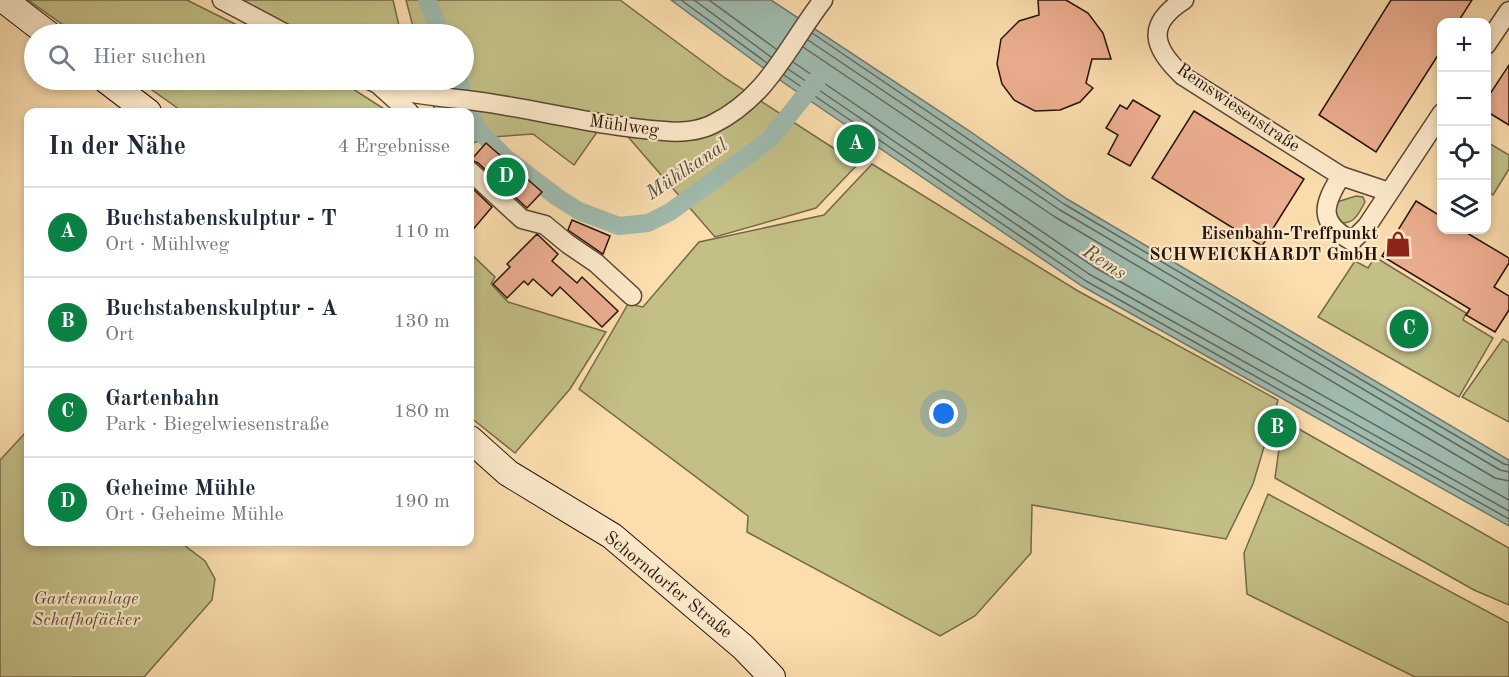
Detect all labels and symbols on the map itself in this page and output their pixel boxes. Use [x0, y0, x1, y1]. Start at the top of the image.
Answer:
street label: Remswiesenstraße [1173, 60, 1303, 156]
street label: Mühlweg [588, 112, 660, 140]
pin: A [836, 122, 876, 166]
water label: Mühlkanal [642, 135, 732, 205]
pin: D [486, 154, 526, 200]
place label: Eisenbahn-Treffpunkt SCHWEICKHARDT GmbH [1149, 225, 1378, 264]
shop icon: Eisenbahn-Treffpunkt SCHWEICKHARDT GmbH [1383, 229, 1413, 259]
water label: Rems [1078, 241, 1129, 284]
pin: C [1390, 306, 1428, 352]
your location [929, 399, 958, 428]
pin: B [1258, 406, 1296, 450]
street label: Schorndorfer Straße [601, 528, 735, 642]
park label: Gartenanlage Schafhofäcker [32, 590, 141, 629]

